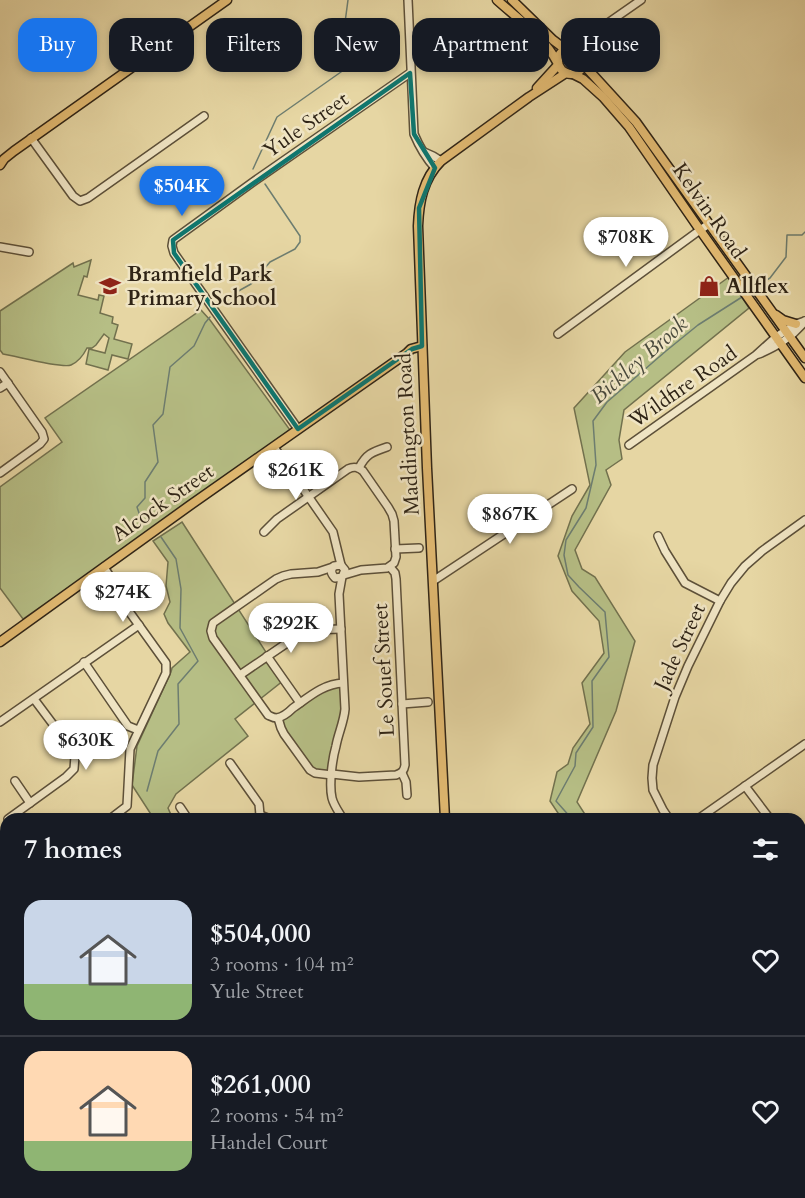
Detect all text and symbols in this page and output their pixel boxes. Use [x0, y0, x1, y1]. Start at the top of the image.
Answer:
chip: Buy [18, 18, 97, 72]
chip: Rent [109, 18, 194, 72]
chip: Filters [206, 18, 302, 72]
chip: New [314, 18, 400, 72]
chip: Apartment [412, 18, 549, 72]
chip: House [561, 18, 660, 72]
street label: Yule Street [257, 85, 355, 165]
street label: Kelvin Road [665, 157, 753, 265]
pin: $504K [140, 166, 224, 217]
text: $504K [153, 172, 211, 199]
pin: $708K [584, 217, 668, 268]
text: $708K [597, 223, 655, 250]
place label: Bramfield Park Primary School [127, 260, 276, 313]
place label: Allflex [726, 272, 790, 301]
school or university icon: Bramfield Park Primary School [98, 274, 122, 298]
shop icon: Allflex [697, 274, 721, 298]
water label: Bickley Brook [584, 309, 694, 411]
street label: Wildfire Road [622, 339, 743, 436]
street label: Maddington Road [389, 352, 427, 516]
pin: $261K [254, 450, 338, 501]
text: $261K [267, 456, 325, 483]
street label: Alcock Street [106, 457, 220, 549]
pin: $867K [468, 494, 552, 545]
text: $867K [481, 500, 539, 527]
pin: $274K [81, 572, 165, 623]
text: $274K [94, 578, 152, 605]
street label: Jade Street [646, 598, 713, 698]
street label: Le Souef Street [366, 602, 402, 737]
pin: $292K [249, 603, 333, 654]
text: $292K [262, 609, 320, 636]
pin: $630K [44, 720, 128, 771]
text: $630K [57, 726, 115, 753]
text: 7 homes [24, 832, 122, 867]
icon: filters [749, 833, 782, 866]
text: $504,000 [210, 916, 311, 951]
icon: home [72, 924, 144, 996]
icon: heart [749, 944, 782, 977]
text: 3 rooms · 104 m² [210, 951, 354, 978]
text: Yule Street [210, 978, 304, 1005]
text: $261,000 [210, 1067, 311, 1102]
icon: home [72, 1075, 144, 1147]
icon: heart [749, 1095, 782, 1128]
text: 2 rooms · 54 m² [210, 1102, 343, 1129]
text: Handel Court [210, 1129, 328, 1156]

